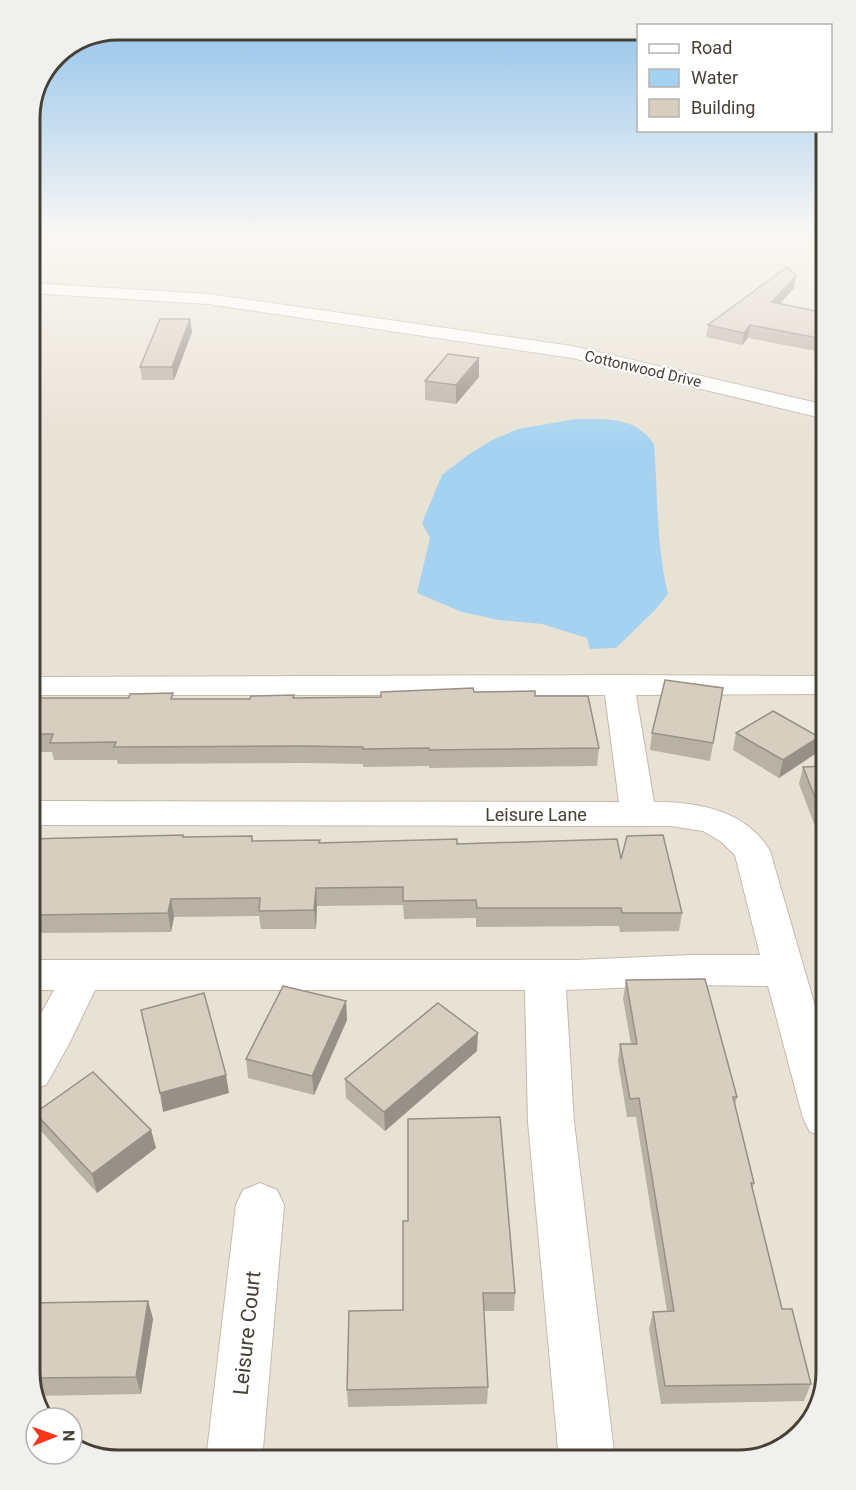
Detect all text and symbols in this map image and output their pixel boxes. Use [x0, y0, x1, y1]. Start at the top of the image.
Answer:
legend [637, 24, 832, 132]
text: Road [691, 37, 732, 58]
text: Water [691, 67, 738, 88]
text: Building [691, 97, 755, 118]
street label: Cottonwood Drive [583, 347, 703, 391]
street label: Leisure Lane [485, 804, 587, 825]
street label: Leisure Court [229, 1269, 265, 1396]
north arrow [24, 1406, 84, 1466]
text: N [59, 1430, 78, 1442]

